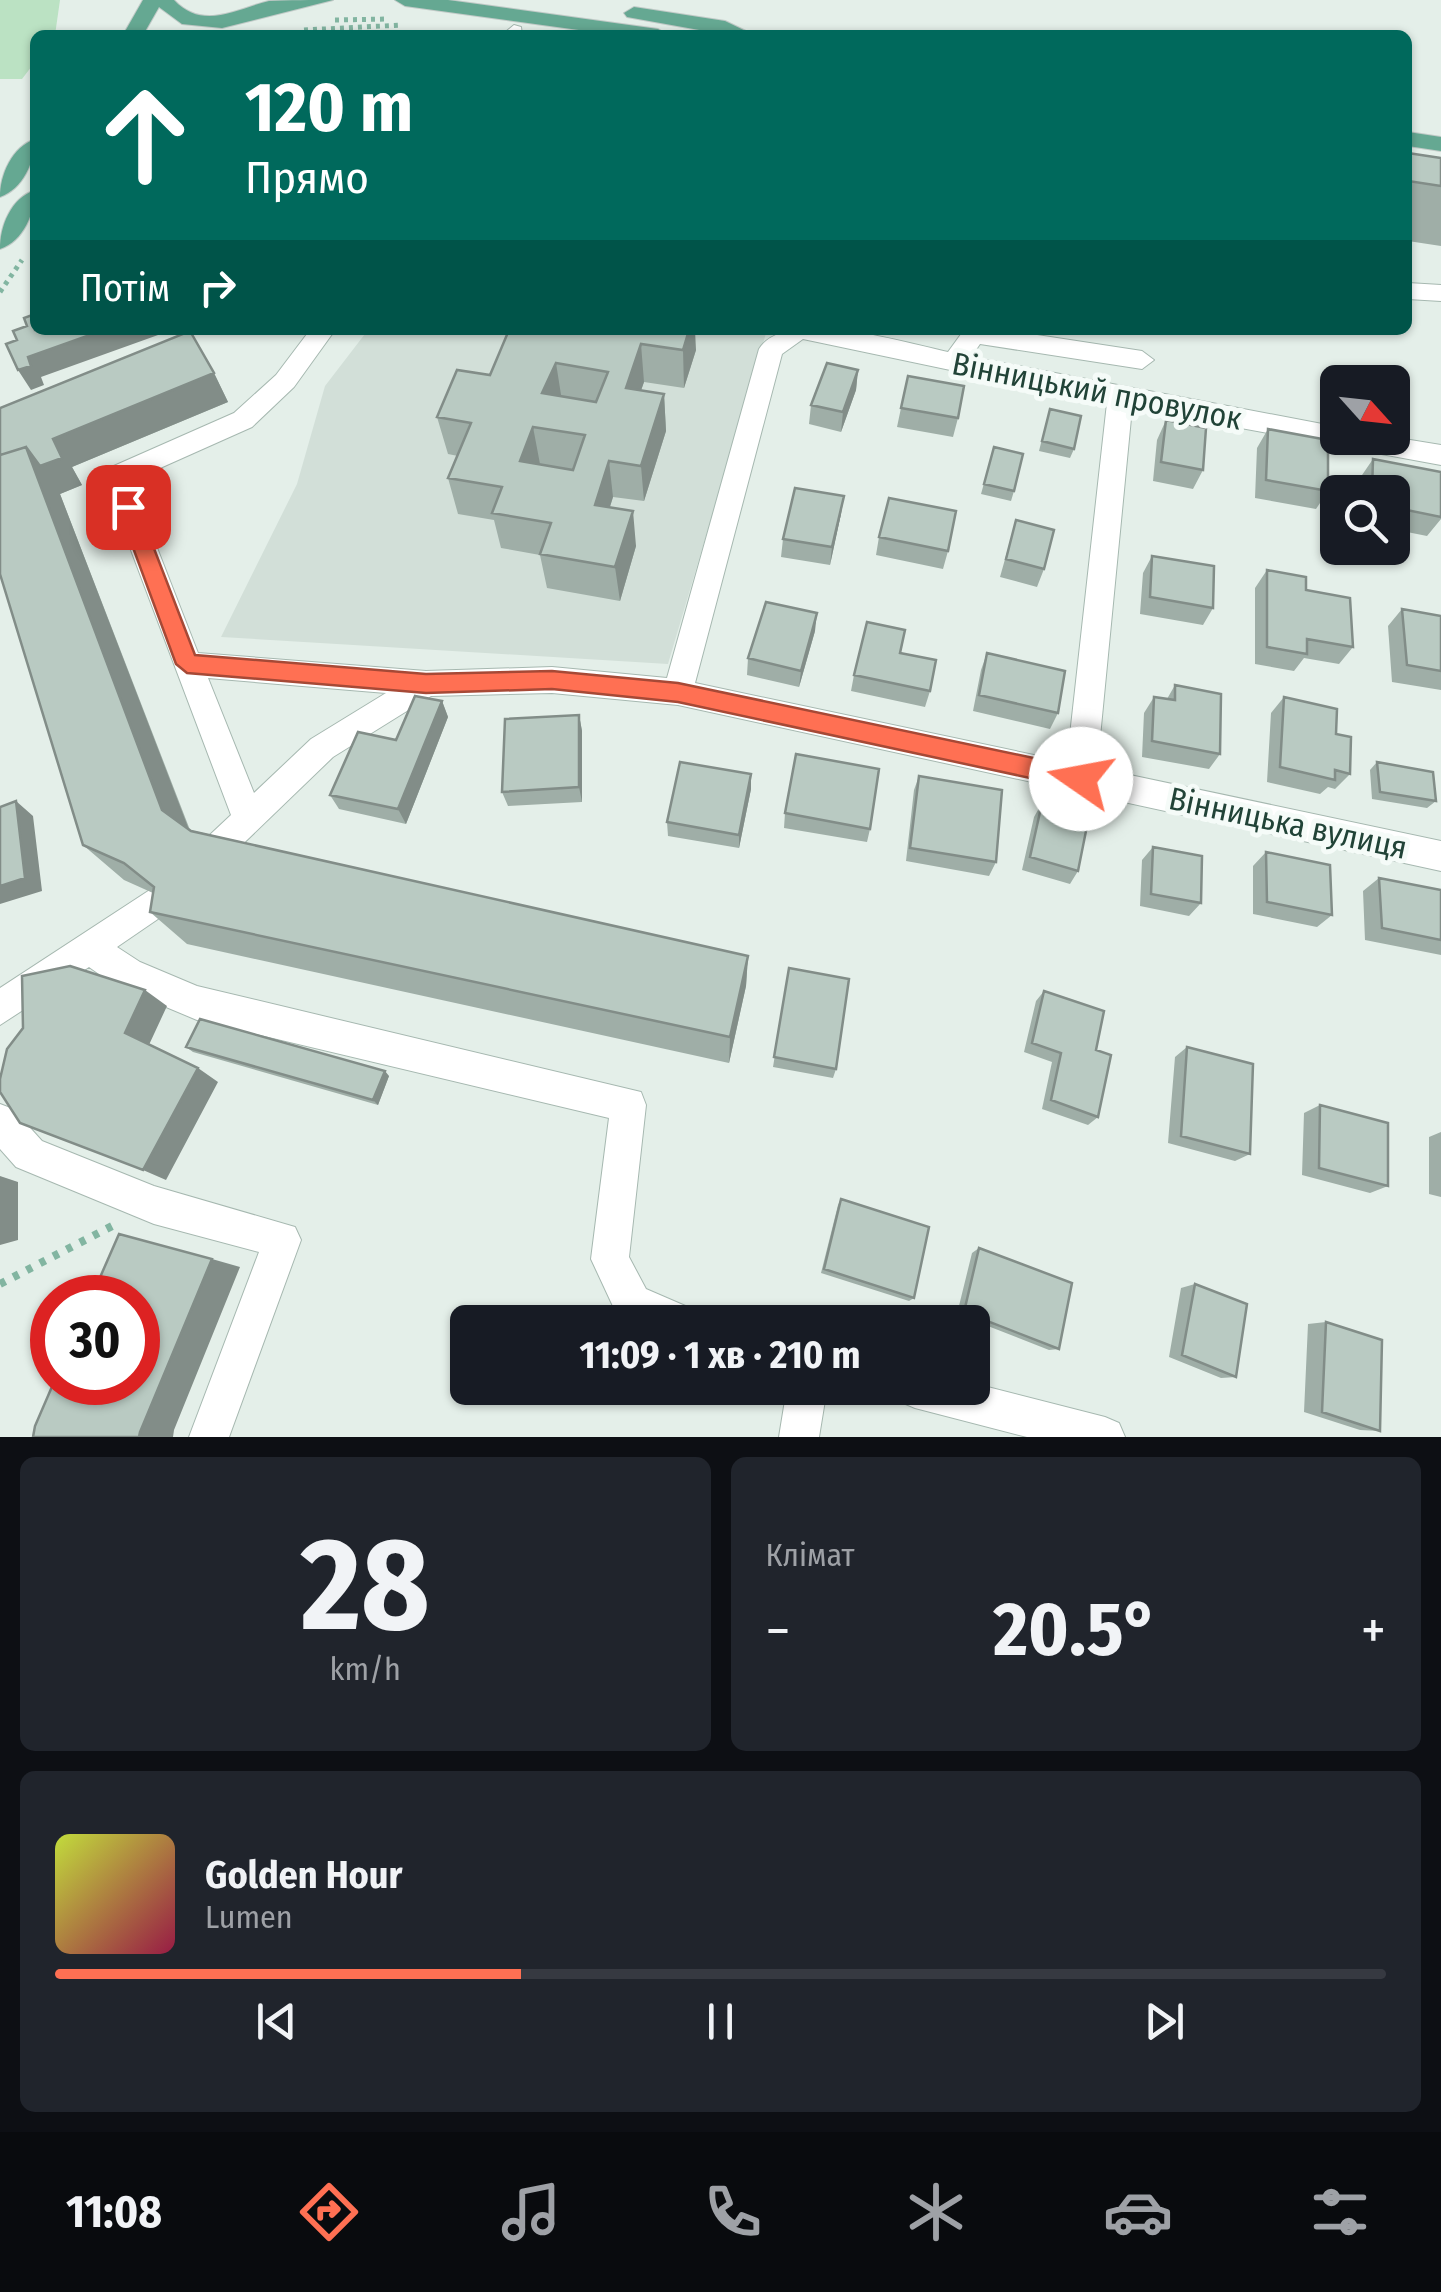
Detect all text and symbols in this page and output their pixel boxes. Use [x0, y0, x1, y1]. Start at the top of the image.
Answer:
text: 120 m [245, 66, 413, 150]
icon: ahead [80, 70, 210, 200]
text: Прямо [245, 151, 369, 205]
icon: right [190, 260, 245, 315]
text: Потім [80, 265, 170, 311]
street label: Вінницький провулок [949, 344, 1245, 438]
north arrow [1320, 365, 1410, 455]
map controls [1320, 365, 1410, 565]
pin [86, 465, 171, 550]
button: search [1320, 475, 1410, 565]
icon: arrive [101, 480, 156, 535]
position arrow [1029, 727, 1133, 831]
street label: Вінницька вулиця [1166, 779, 1410, 867]
speed limit sign: 30 [30, 1275, 160, 1405]
text: 11:09 · 1 хв · 210 m [580, 1332, 860, 1378]
text: 28 [301, 1507, 430, 1663]
text: Клімат [766, 1536, 855, 1574]
text: 20.5° [993, 1585, 1158, 1675]
text: − [766, 1598, 790, 1664]
text: + [1361, 1598, 1386, 1664]
text: km/h [330, 1650, 401, 1688]
text: Golden Hour [205, 1852, 403, 1898]
text: Lumen [205, 1898, 293, 1936]
icon: previous [249, 1994, 304, 2049]
icon: pause [693, 1994, 748, 2049]
icon: next [1137, 1994, 1192, 2049]
icon: directions [294, 2177, 364, 2247]
icon: music [496, 2177, 566, 2247]
icon: phone [698, 2177, 768, 2247]
icon: climate [901, 2177, 971, 2247]
icon: car [1103, 2177, 1173, 2247]
icon: filters [1305, 2177, 1375, 2247]
text: 11:08 [66, 2185, 162, 2239]

